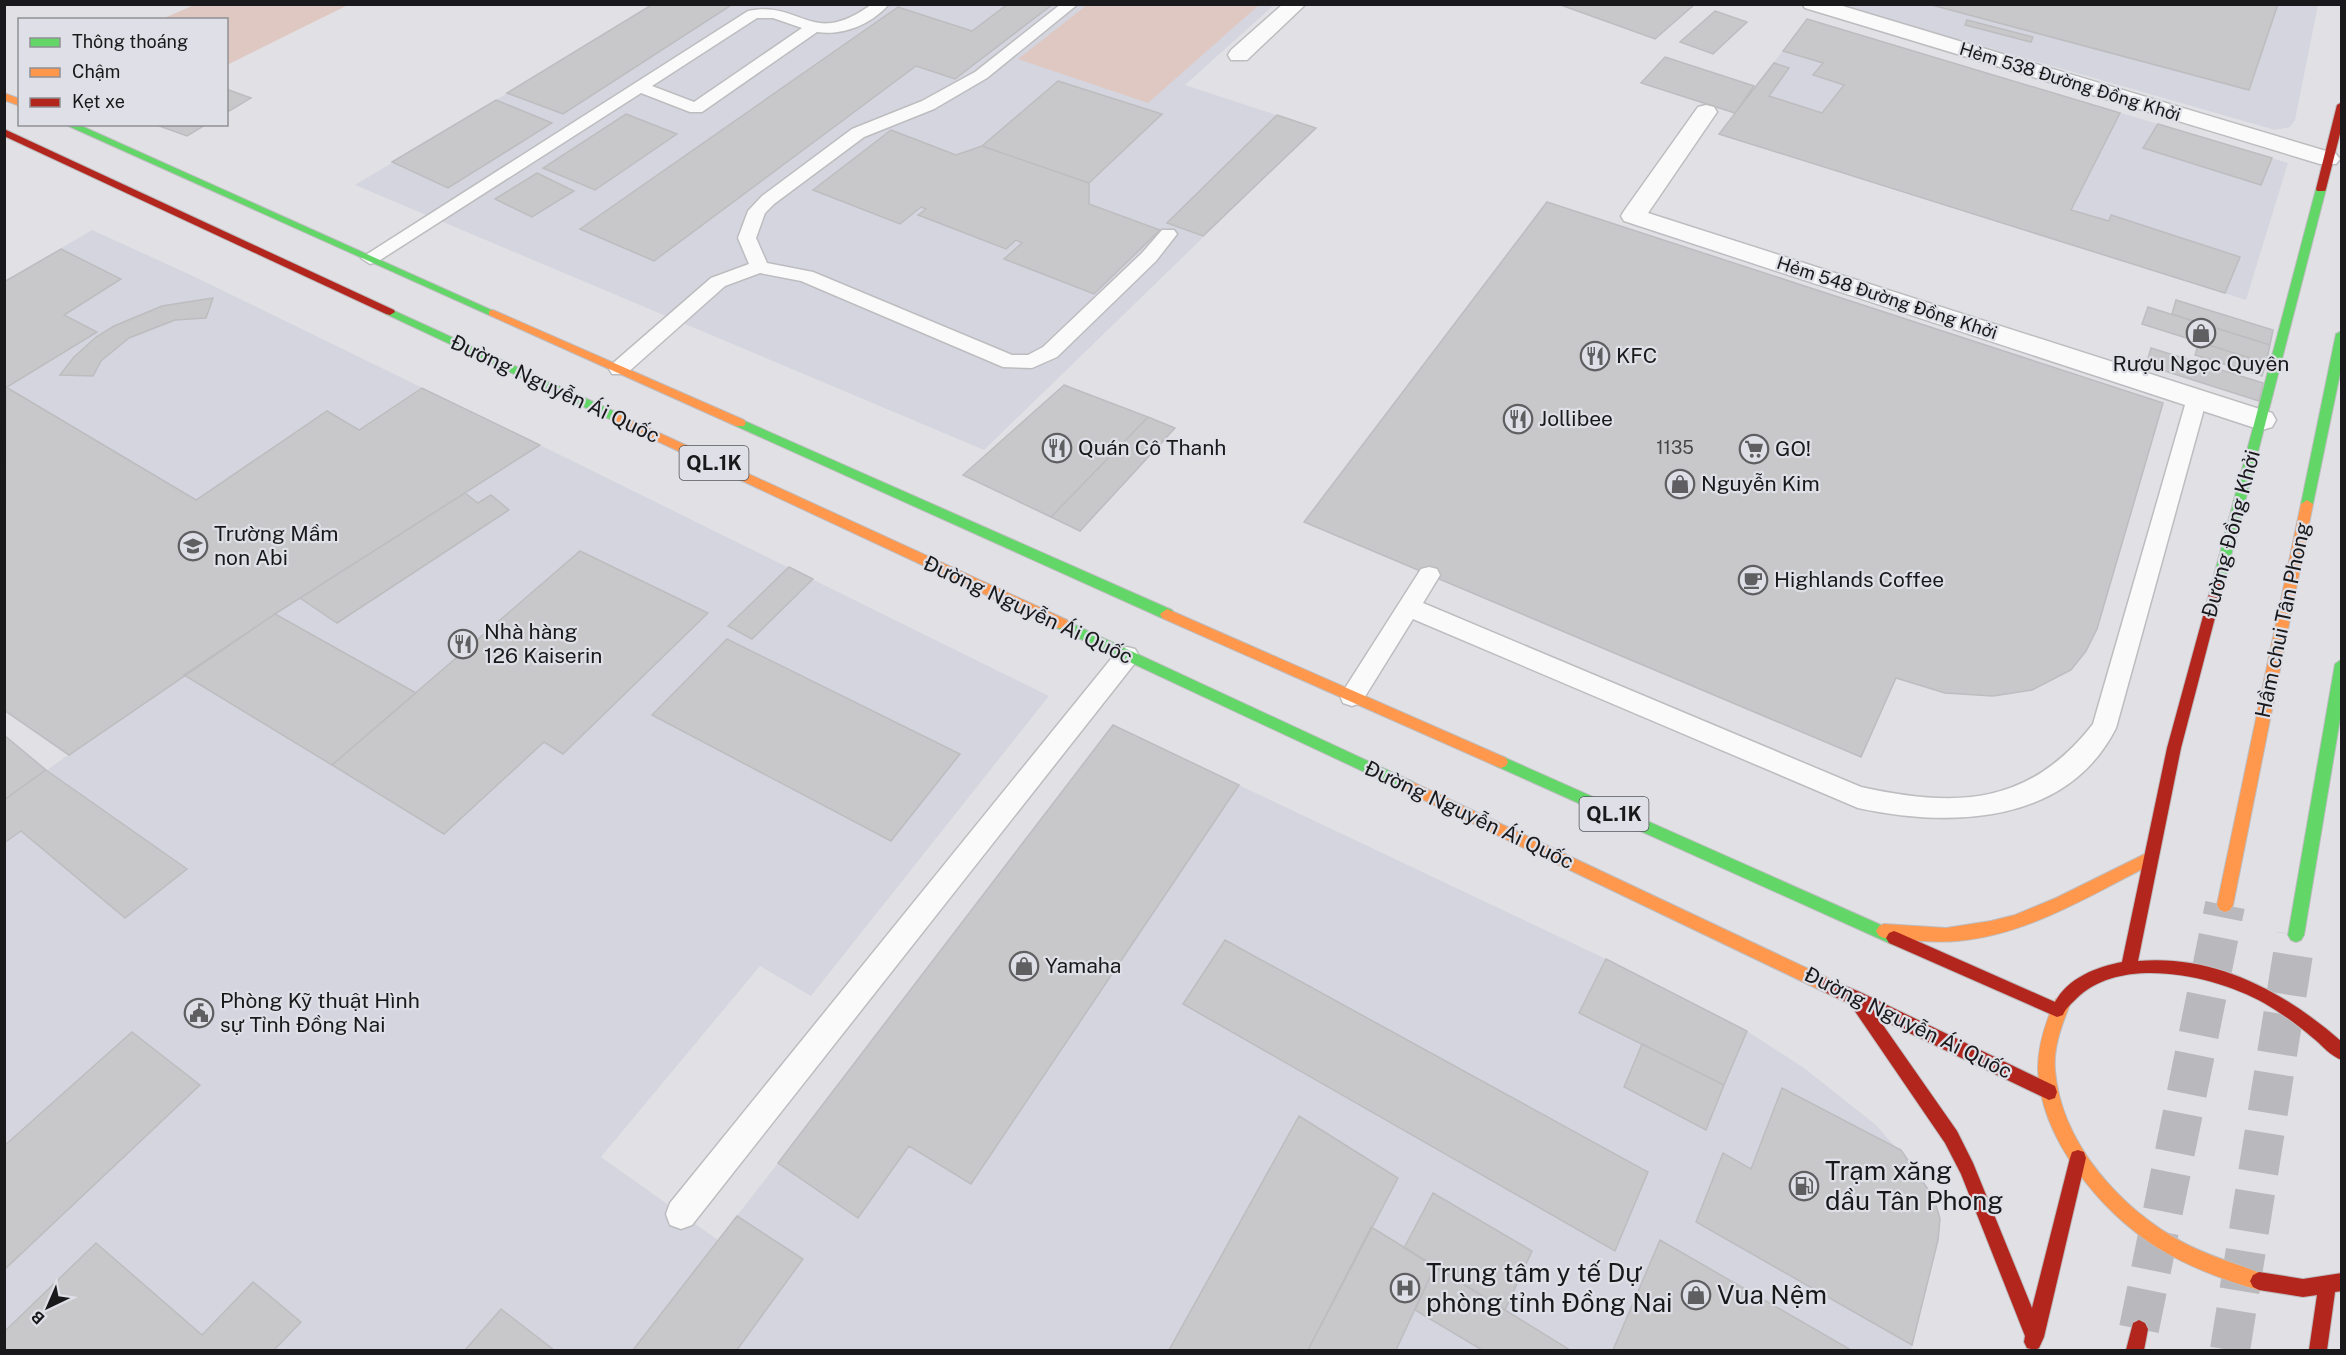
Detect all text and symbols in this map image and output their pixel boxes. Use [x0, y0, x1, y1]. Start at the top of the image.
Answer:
legend [18, 18, 228, 126]
text: Thông thoáng [72, 31, 188, 52]
street label: Hẻm 538 Đường Đồng Khởi [1957, 38, 2183, 125]
text: Chậm [72, 61, 120, 82]
text: Kẹt xe [72, 91, 125, 112]
street label: Hẻm 548 Đường Đồng Khởi [1774, 252, 2000, 343]
shop icon: Rượu Ngọc Quyên [2185, 317, 2217, 349]
street label: Đường Nguyễn Ái Quốc [447, 329, 664, 448]
restaurant icon: KFC [1579, 340, 1611, 372]
place label: KFC [1616, 343, 1657, 368]
place label: Rượu Ngọc Quyên [2113, 351, 2289, 376]
restaurant icon: Jollibee [1502, 403, 1534, 435]
place label: Jollibee [1539, 406, 1613, 431]
restaurant icon: Quán Cô Thanh [1041, 432, 1073, 464]
supermarket icon: GO! [1738, 433, 1770, 465]
place label: Quán Cô Thanh [1078, 435, 1226, 460]
place label: GO! [1775, 436, 1811, 461]
house number: 1135 [1656, 437, 1694, 458]
road number: QL.1K [680, 446, 748, 480]
street label: Đường Đồng Khởi [2196, 447, 2265, 620]
shop icon: Nguyễn Kim [1664, 468, 1696, 500]
place label: Nguyễn Kim [1701, 471, 1820, 496]
street label: Hầm chui Tân Phong [2250, 520, 2315, 720]
place label: Trường Mầm non Abi [214, 521, 338, 570]
school or university icon: Trường Mầm non Abi [177, 530, 209, 562]
street label: Đường Nguyễn Ái Quốc [920, 550, 1137, 669]
cafe icon: Highlands Coffee [1737, 564, 1769, 596]
place label: Highlands Coffee [1774, 567, 1944, 592]
place label: Nhà hàng 126 Kaiserin [484, 619, 602, 668]
restaurant icon: Nhà hàng 126 Kaiserin [447, 628, 479, 660]
street label: Đường Nguyễn Ái Quốc [1361, 755, 1578, 874]
road number: QL.1K [1580, 797, 1648, 831]
shop icon: Yamaha [1008, 950, 1040, 982]
place label: Yamaha [1045, 953, 1121, 978]
street label: Đường Nguyễn Ái Quốc [1800, 961, 2016, 1084]
place label: Phòng Kỹ thuật Hình sự Tỉnh Đồng Nai [220, 988, 420, 1037]
public building icon: Phòng Kỹ thuật Hình sự Tỉnh Đồng Nai [183, 997, 215, 1029]
place label: Trạm xăng dầu Tân Phong [1825, 1155, 2003, 1216]
fuel station icon: Trạm xăng dầu Tân Phong [1788, 1170, 1820, 1202]
place label: Trung tâm y tế Dự phòng tỉnh Đồng Nai [1426, 1257, 1673, 1318]
hospital icon: Trung tâm y tế Dự phòng tỉnh Đồng Nai [1389, 1272, 1421, 1304]
north arrow [18, 1277, 78, 1337]
shop icon: Vua Nệm [1680, 1279, 1712, 1311]
place label: Vua Nệm [1717, 1279, 1827, 1310]
text: B [27, 1307, 48, 1328]

